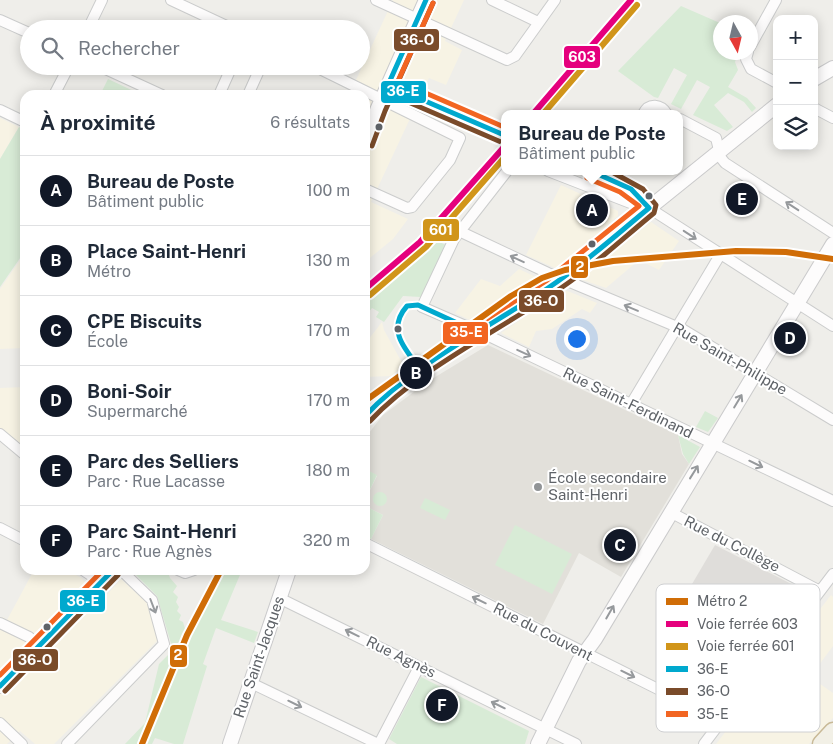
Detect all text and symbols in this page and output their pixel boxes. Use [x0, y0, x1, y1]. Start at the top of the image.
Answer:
north arrow [713, 15, 758, 60]
map controls [773, 15, 818, 150]
button: + [773, 15, 818, 60]
search box [20, 20, 370, 75]
line badge: 36-O [393, 28, 440, 52]
text: 36-O [400, 32, 434, 48]
icon: search [38, 34, 66, 62]
text: Rechercher [78, 37, 180, 59]
line badge: 603 [563, 45, 601, 69]
text: 603 [568, 49, 596, 65]
button: − [773, 60, 818, 105]
line badge: 36-E [380, 80, 427, 104]
text: 36-E [387, 83, 420, 99]
button: layers [773, 105, 818, 150]
text: À proximité [40, 110, 156, 135]
popup [501, 110, 683, 175]
text: 6 résultats [270, 113, 350, 132]
unlabelled marker [374, 122, 384, 132]
text: Bureau de Poste [518, 122, 666, 144]
text: Bâtiment public [518, 144, 636, 163]
text: Bureau de Poste [87, 170, 235, 192]
pin: E [726, 180, 758, 218]
text: A [50, 181, 62, 200]
text: 100 m [306, 181, 350, 200]
pin: A [576, 191, 608, 229]
unlabelled marker [644, 191, 654, 201]
text: Bâtiment public [87, 192, 204, 211]
one-way arrow [785, 201, 799, 212]
line badge: 601 [422, 218, 460, 242]
text: 601 [429, 222, 453, 238]
one-way arrow [682, 230, 696, 240]
unlabelled marker [587, 239, 597, 249]
text: Place Saint-Henri [87, 240, 246, 262]
text: B [51, 251, 61, 270]
text: 130 m [306, 251, 350, 270]
one-way arrow [510, 254, 525, 263]
line badge: 2 [570, 255, 589, 279]
text: 2 [576, 259, 585, 275]
text: Métro [87, 262, 131, 281]
line badge: 36-O [518, 289, 565, 313]
text: 36-O [524, 293, 558, 309]
one-way arrow [624, 303, 639, 313]
text: CPE Biscuits [87, 310, 202, 332]
street label: Rue Saint-Philippe [670, 319, 790, 398]
pin: D [774, 319, 806, 357]
text: C [50, 321, 62, 340]
text: 170 m [307, 321, 350, 340]
line badge: 35-E [442, 321, 489, 345]
unlabelled marker [393, 324, 403, 334]
text: 35-E [449, 324, 483, 340]
your location [564, 326, 590, 352]
text: École [87, 332, 128, 351]
one-way arrow [516, 349, 531, 358]
pin: B [400, 354, 432, 392]
street label: Rue Saint-Ferdinand [560, 364, 696, 441]
text: Boni-Soir [87, 380, 171, 402]
text: D [50, 391, 62, 410]
text: 170 m [307, 391, 350, 410]
one-way arrow [733, 395, 743, 409]
text: Supermarché [87, 402, 188, 421]
text: Parc des Selliers [87, 450, 239, 472]
one-way arrow [749, 459, 764, 469]
text: E [51, 461, 61, 480]
text: 180 m [306, 461, 350, 480]
one-way arrow [690, 466, 700, 480]
place label: École secondaire Saint-Henri [548, 469, 667, 503]
text: Parc · Rue Lacasse [87, 472, 225, 491]
marker: École secondaire Saint-Henri [532, 481, 544, 493]
street label: Rue du Collège [682, 512, 783, 575]
text: Parc Saint-Henri [87, 520, 237, 542]
pin: C [604, 526, 636, 564]
text: F [51, 531, 61, 550]
text: 320 m [303, 531, 350, 550]
text: Parc · Rue Agnès [87, 542, 212, 561]
legend [656, 584, 820, 732]
line badge: 36-E [59, 589, 106, 613]
text: 36-E [67, 593, 100, 609]
text: Métro 2 [697, 593, 747, 609]
street label: Rue Saint-Jacques [230, 594, 287, 720]
one-way arrow [471, 595, 486, 605]
one-way arrow [149, 597, 158, 613]
street label: Rue du Couvent [491, 599, 596, 664]
one-way arrow [606, 605, 616, 619]
text: Voie ferrée 603 [697, 616, 798, 632]
unlabelled marker [42, 622, 52, 632]
one-way arrow [345, 628, 360, 637]
street label: Rue Agnès [364, 632, 439, 681]
text: Voie ferrée 601 [697, 638, 795, 654]
line badge: 2 [169, 644, 188, 668]
text: 2 [174, 647, 183, 663]
line badge: 36-O [12, 648, 59, 672]
text: 36-O [18, 652, 52, 668]
text: 36-E [697, 661, 728, 677]
one-way arrow [621, 670, 636, 680]
text: 36-O [697, 683, 730, 699]
pin: F [426, 686, 458, 724]
one-way arrow [287, 699, 302, 709]
one-way arrow [490, 700, 505, 710]
text: 35-E [697, 706, 729, 722]

